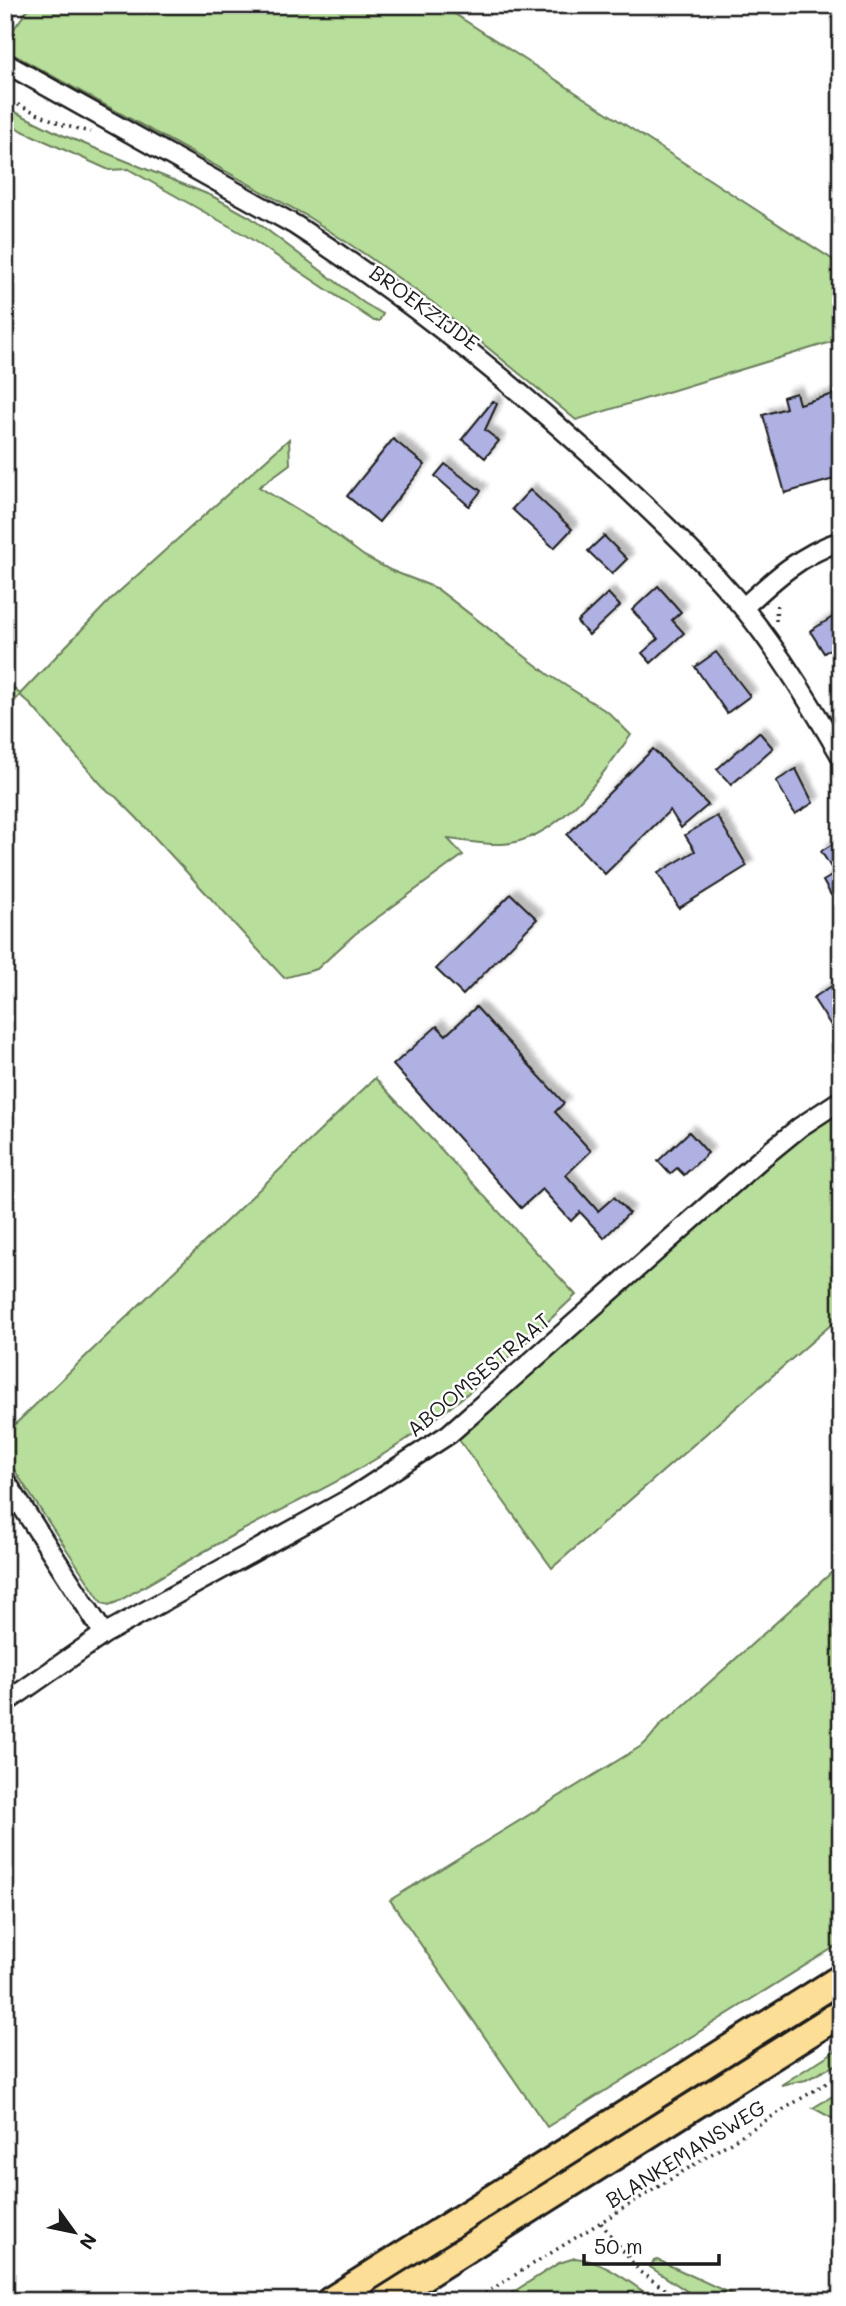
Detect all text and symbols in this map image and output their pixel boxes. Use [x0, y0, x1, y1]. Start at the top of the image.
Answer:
street label: BROEKZIJDE [365, 258, 485, 356]
street label: ABOOMSESTRAAT [401, 1306, 555, 1442]
street label: BLANKEMANSWEG [600, 2093, 770, 2213]
north arrow [38, 2198, 108, 2268]
scale bar [584, 2222, 718, 2266]
text: N [74, 2229, 103, 2254]
text: 50 m [594, 2232, 643, 2259]

